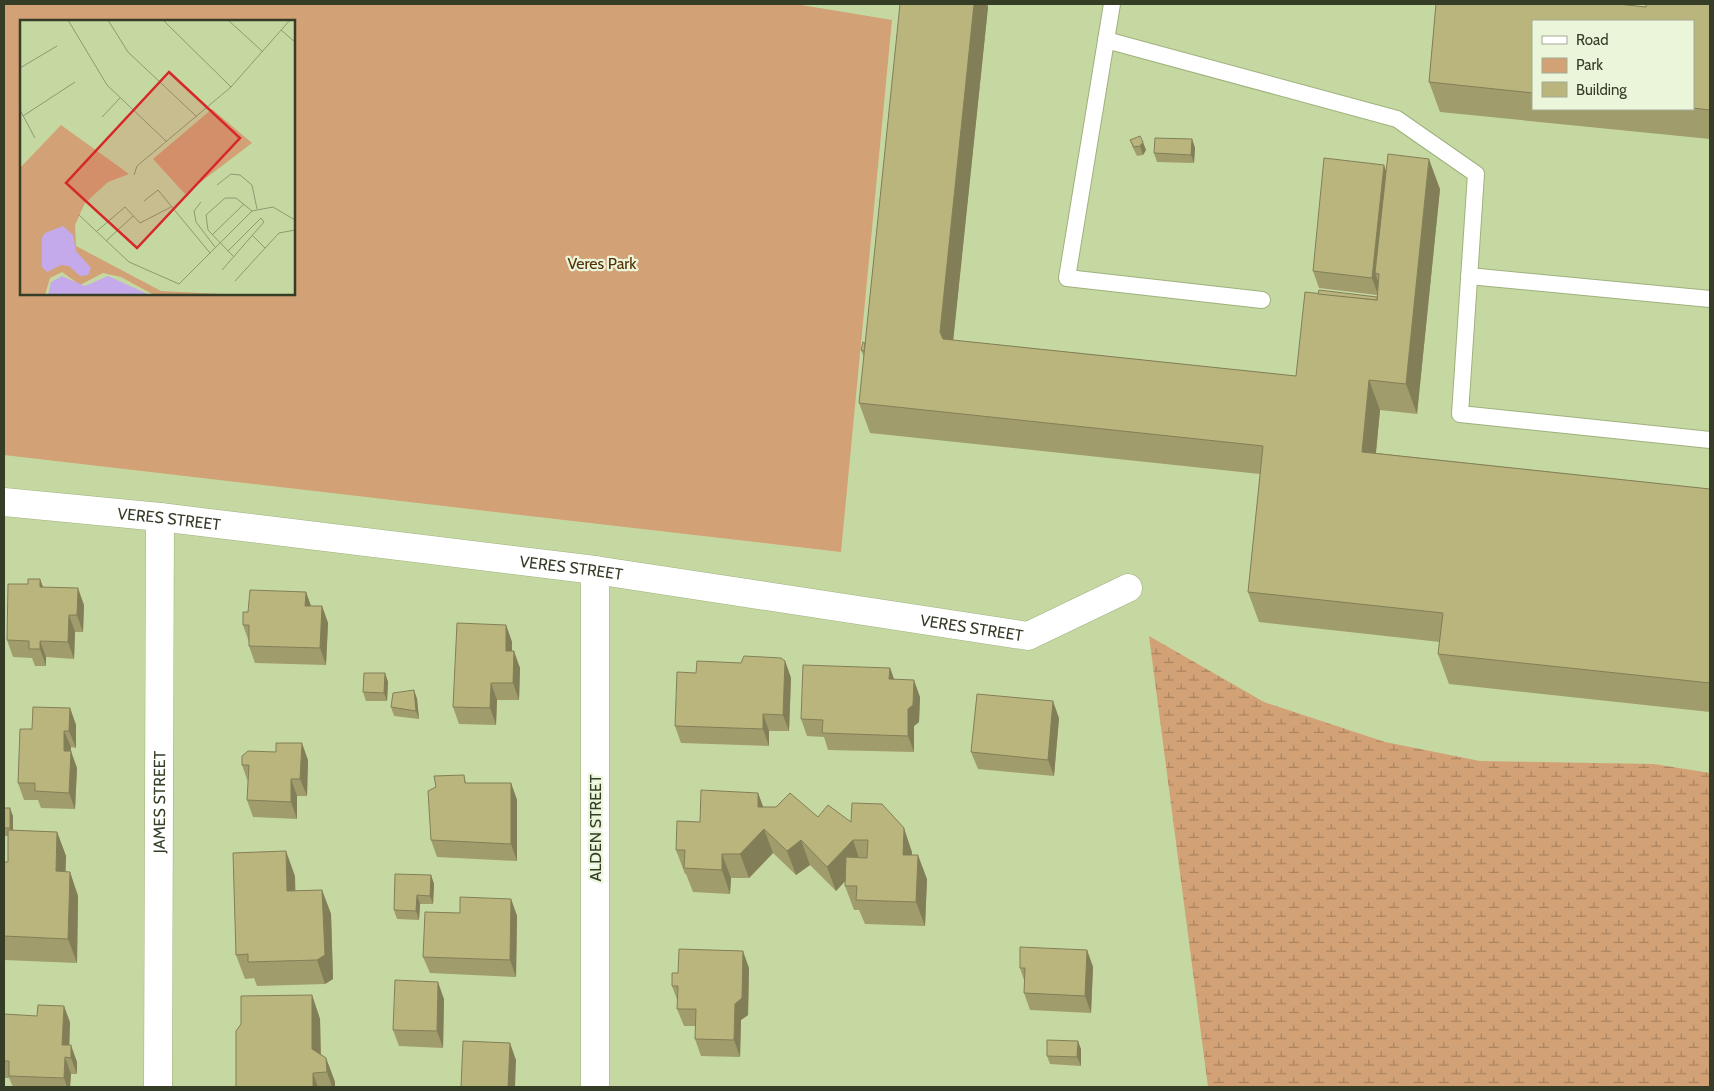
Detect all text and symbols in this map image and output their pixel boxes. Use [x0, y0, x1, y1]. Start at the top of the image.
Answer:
inset map [20, 20, 295, 295]
legend [1532, 20, 1694, 110]
text: Road [1576, 31, 1609, 49]
text: Park [1576, 56, 1603, 74]
text: Building [1576, 81, 1627, 99]
park label: Veres Park [567, 254, 637, 273]
street label: VERES STREET [117, 503, 222, 534]
street label: VERES STREET [518, 551, 625, 584]
street label: VERES STREET [919, 610, 1025, 645]
street label: JAMES STREET [149, 750, 169, 854]
street label: ALDEN STREET [586, 774, 605, 882]

